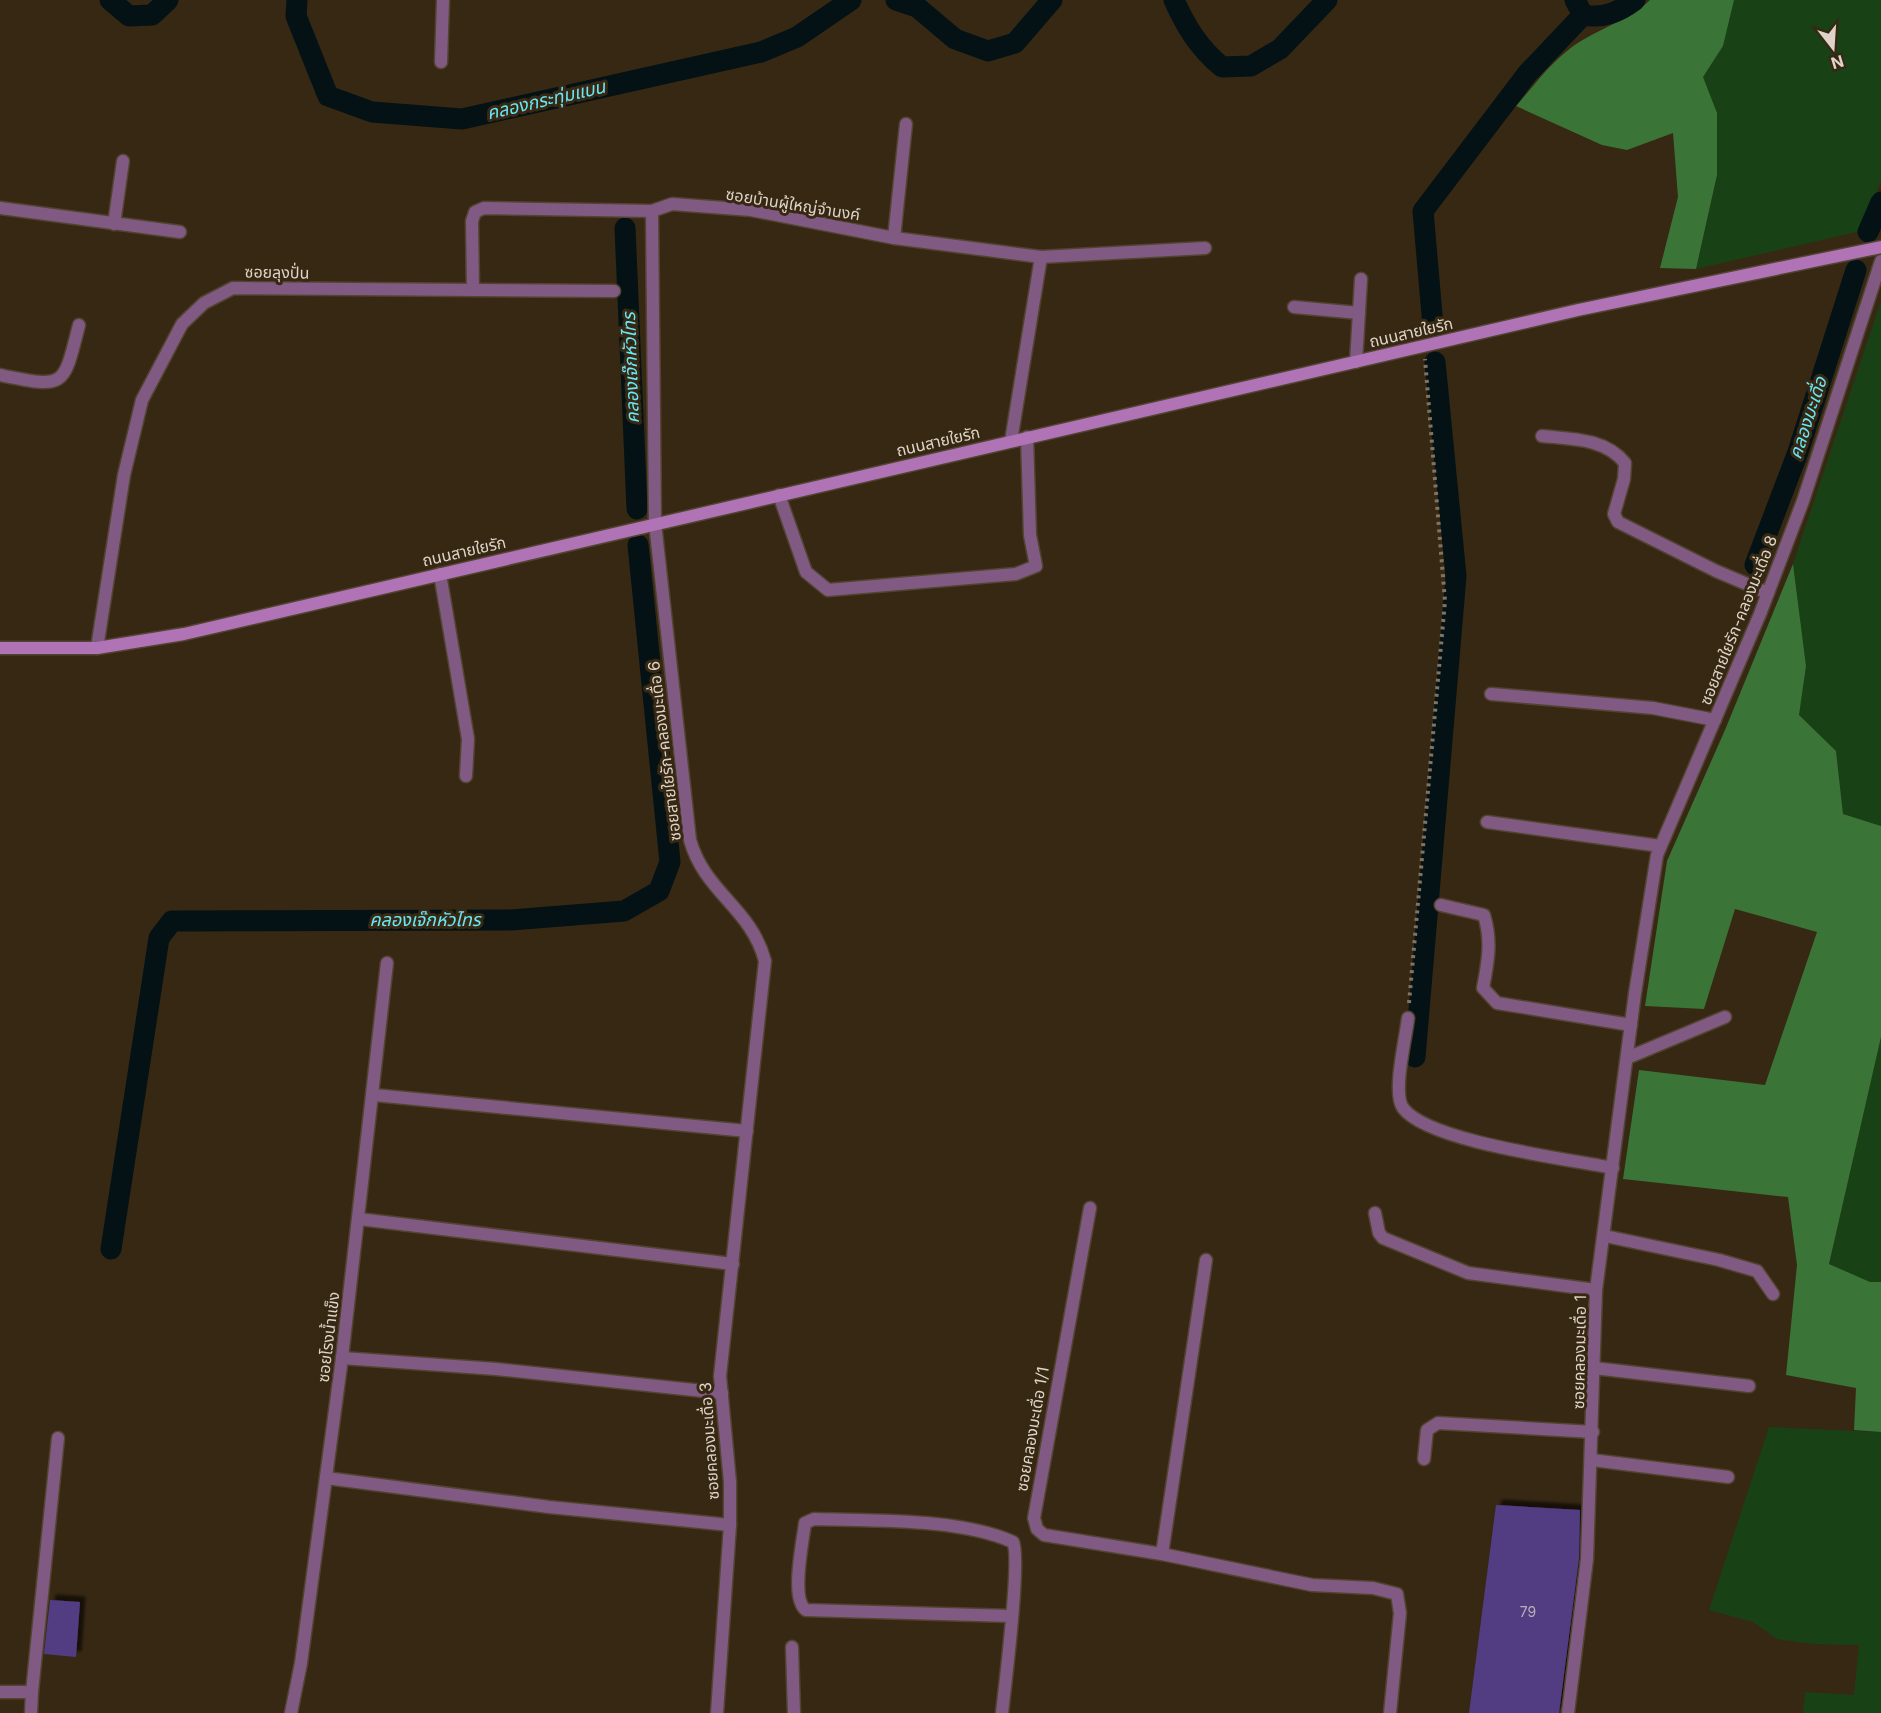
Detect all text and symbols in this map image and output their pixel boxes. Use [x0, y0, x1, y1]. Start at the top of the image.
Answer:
north arrow [1803, 18, 1863, 78]
text: N [1829, 51, 1846, 74]
water label: คลองกระทุ่มแบน [485, 75, 608, 124]
street label: ซอยบ้านผู้ใหญ่จำนงค์ [724, 184, 862, 224]
street label: ซอยลุงปั่น [244, 261, 310, 283]
water label: คลองเจ๊กหัวไทร [618, 311, 643, 424]
street label: ถนนสายใยรัก [1367, 313, 1455, 351]
water label: คลองมะเดื่อ [1783, 373, 1831, 462]
street label: ถนนสายใยรัก [894, 422, 982, 460]
street label: ถนนสายใยรัก [420, 532, 508, 570]
street label: ซอยสายใยรัก-คลองมะเดื่อ 8 [1694, 532, 1781, 708]
street label: ซอยสายใยรัก-คลองมะเดื่อ 6 [642, 660, 685, 842]
water label: คลองเจ๊กหัวไทร [369, 909, 482, 930]
street label: ซอยโรงน้ำแข็ง [312, 1290, 343, 1384]
street label: ซอยคลองมะเดื่อ 1 [1567, 1295, 1590, 1409]
street label: ซอยคลองมะเดื่อ 1/1 [1010, 1365, 1053, 1493]
street label: ซอยคลองมะเดื่อ 3 [694, 1382, 723, 1500]
house number: 79 [1520, 1603, 1536, 1620]

